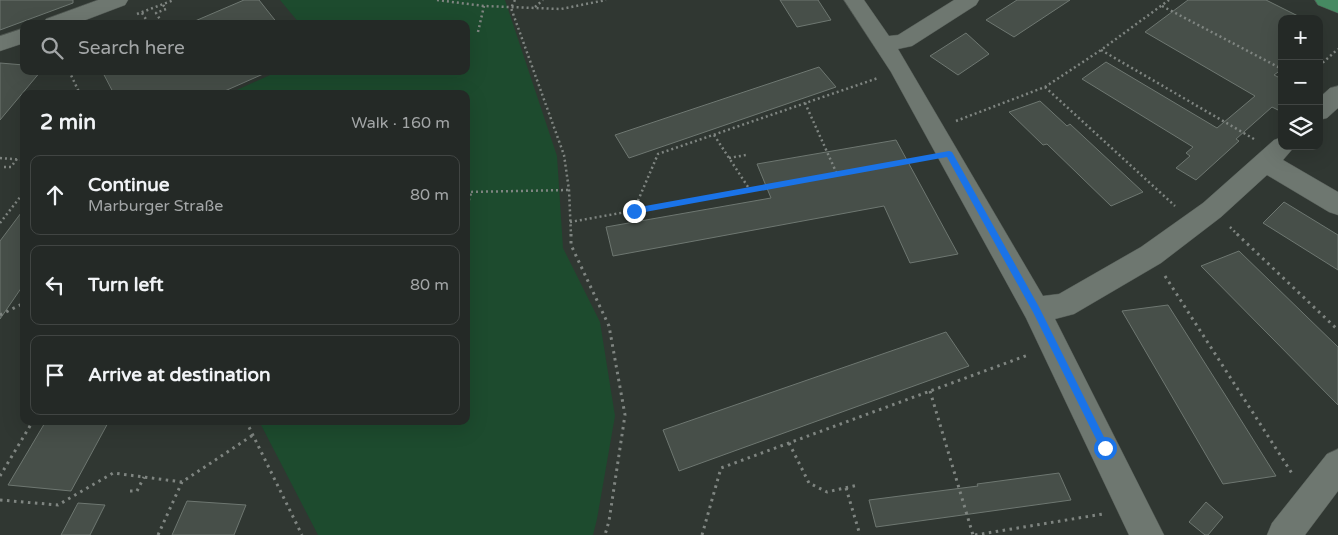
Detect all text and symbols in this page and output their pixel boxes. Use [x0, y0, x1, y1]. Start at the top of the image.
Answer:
map controls [1278, 15, 1323, 150]
button: + [1278, 15, 1323, 60]
search box [20, 20, 470, 75]
icon: search [38, 34, 66, 62]
text: Search here [78, 37, 185, 59]
button: − [1278, 60, 1323, 105]
button: layers [1278, 105, 1323, 150]
text: 2 min [40, 110, 96, 135]
text: Walk · 160 m [351, 113, 450, 133]
text: Continue [88, 174, 170, 196]
icon: ahead [41, 181, 69, 209]
text: 80 m [410, 185, 449, 205]
text: Marburger Straße [88, 196, 223, 216]
route end [623, 200, 646, 223]
icon: left [41, 271, 69, 299]
text: Turn left [88, 274, 164, 296]
text: 80 m [410, 275, 449, 295]
icon: arrive [41, 361, 69, 389]
text: Arrive at destination [88, 364, 271, 386]
route start [1094, 437, 1117, 460]

